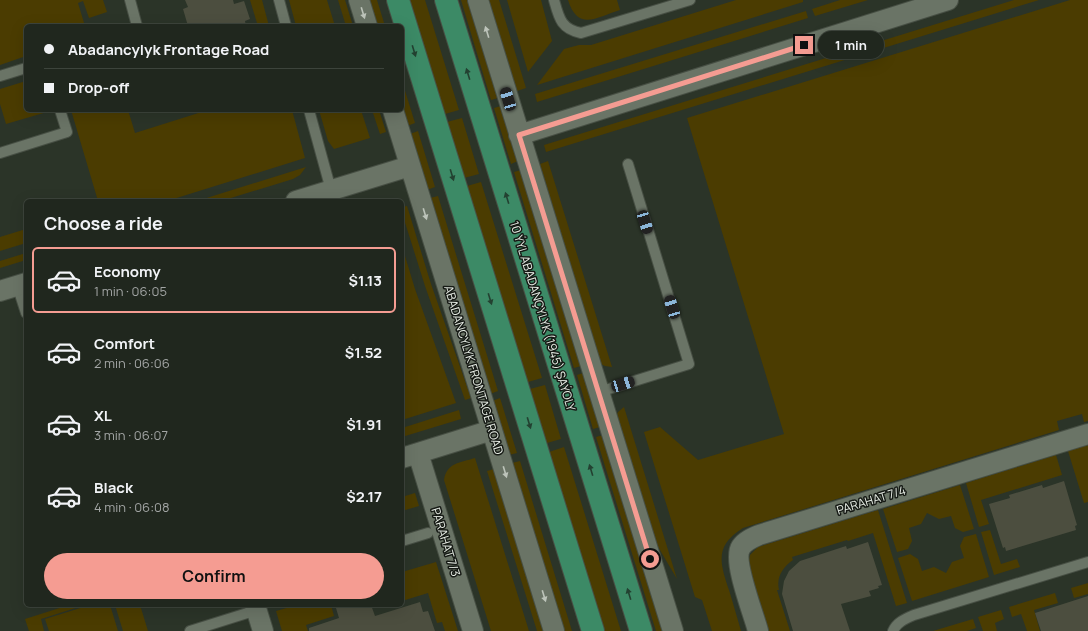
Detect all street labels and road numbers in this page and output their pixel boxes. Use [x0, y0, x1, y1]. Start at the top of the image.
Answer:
street label: 10 ÝYL ABADANÇYLYK (1945) ŞAÝOLY [506, 219, 580, 413]
street label: ABADANCYLYK FRONTAGE ROAD [440, 283, 508, 457]
street label: PARAHAT 7/4 [834, 481, 908, 519]
street label: PARAHAT 7/3 [427, 506, 465, 578]

